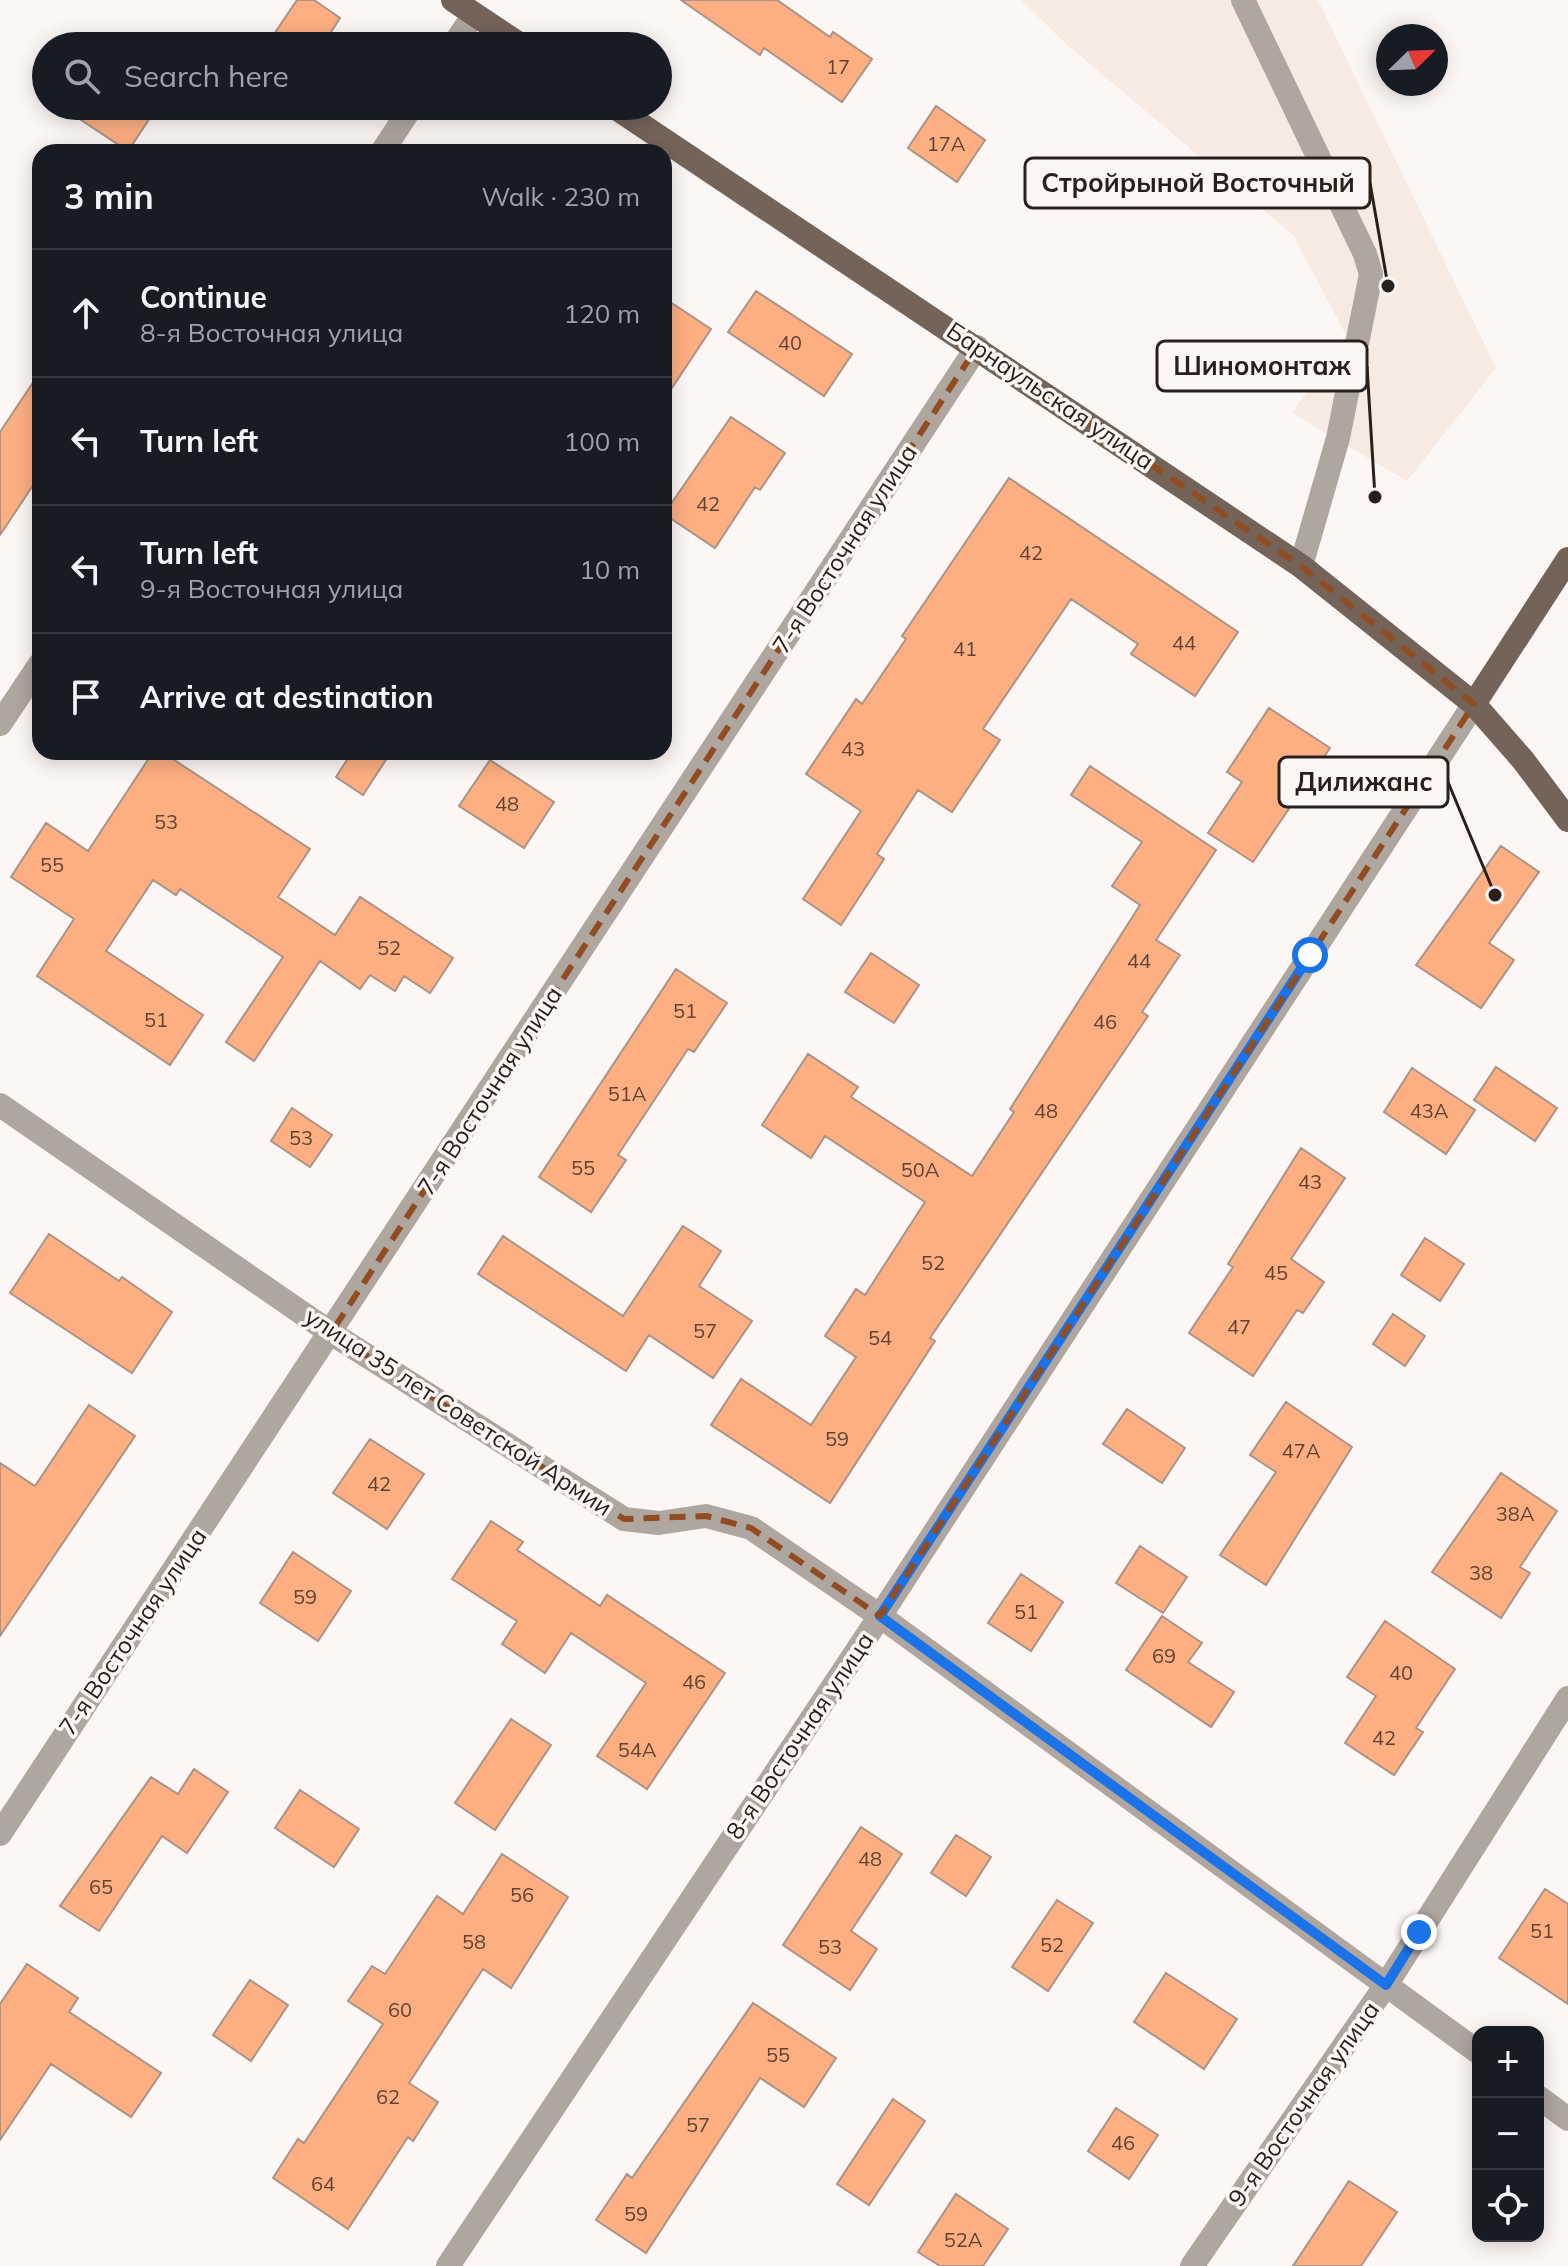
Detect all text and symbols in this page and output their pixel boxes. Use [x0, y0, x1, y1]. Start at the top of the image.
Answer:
north arrow [1376, 24, 1448, 96]
search box [32, 32, 672, 120]
icon: search [60, 54, 104, 98]
house number: 17 [826, 54, 850, 79]
text: Search here [124, 57, 289, 95]
house number: 17А [927, 131, 966, 156]
callout: Стройрыной Восточный [1025, 158, 1370, 208]
text: Стройрыной Восточный [1041, 166, 1355, 199]
text: 3 min [64, 175, 154, 218]
text: Walk · 230 m [481, 180, 640, 213]
text: Continue [140, 278, 267, 316]
icon: ahead [64, 291, 108, 335]
text: 120 m [564, 297, 640, 330]
street label: Барнаульская улица [941, 315, 1160, 476]
text: 8-я Восточная улица [140, 316, 403, 349]
house number: 40 [778, 330, 802, 355]
callout: Шиномонтаж [1157, 341, 1367, 391]
text: Шиномонтаж [1173, 349, 1352, 382]
icon: left [64, 419, 108, 463]
text: Turn left [140, 422, 258, 460]
text: 100 m [564, 425, 640, 458]
street label: 7-я Восточная улица [765, 438, 923, 659]
house number: 42 [696, 491, 720, 516]
text: Turn left [140, 534, 258, 572]
house number: 42 [1019, 540, 1043, 565]
icon: left [64, 547, 108, 591]
text: 10 m [579, 553, 640, 586]
text: 9-я Восточная улица [140, 572, 403, 605]
house number: 44 [1172, 630, 1196, 655]
house number: 41 [953, 636, 977, 661]
icon: arrive [64, 675, 108, 719]
text: Arrive at destination [140, 678, 434, 716]
house number: 43 [841, 736, 865, 761]
callout: Дилижанс [1279, 757, 1448, 807]
text: Дилижанс [1295, 765, 1433, 798]
house number: 48 [495, 791, 519, 816]
house number: 53 [154, 809, 178, 834]
house number: 55 [40, 852, 64, 877]
house number: 52 [377, 935, 401, 960]
route start [1292, 937, 1328, 973]
house number: 44 [1127, 948, 1151, 973]
street label: 7-я Восточная улица [410, 980, 568, 1201]
house number: 51 [673, 998, 697, 1023]
house number: 51 [144, 1007, 168, 1032]
house number: 46 [1093, 1009, 1117, 1034]
house number: 51А [608, 1081, 647, 1106]
house number: 48 [1034, 1098, 1058, 1123]
house number: 43А [1410, 1098, 1449, 1123]
house number: 53 [289, 1125, 313, 1150]
house number: 55 [571, 1155, 595, 1180]
house number: 50А [901, 1157, 940, 1182]
house number: 43 [1298, 1169, 1322, 1194]
house number: 52 [921, 1250, 945, 1275]
house number: 45 [1264, 1260, 1288, 1285]
street label: улица 35 лет Советской Армии [299, 1301, 618, 1522]
house number: 47 [1227, 1314, 1251, 1339]
house number: 57 [693, 1318, 717, 1343]
house number: 54 [868, 1325, 892, 1350]
house number: 59 [825, 1426, 849, 1451]
house number: 47А [1282, 1438, 1321, 1463]
house number: 42 [367, 1471, 391, 1496]
house number: 38А [1496, 1501, 1535, 1526]
street label: 7-я Восточная улица [52, 1522, 213, 1741]
house number: 38 [1469, 1560, 1493, 1585]
house number: 59 [293, 1584, 317, 1609]
house number: 51 [1014, 1599, 1038, 1624]
street label: 8-я Восточная улица [719, 1626, 880, 1845]
house number: 69 [1152, 1643, 1176, 1668]
house number: 40 [1389, 1660, 1413, 1685]
house number: 46 [682, 1669, 706, 1694]
house number: 42 [1372, 1725, 1396, 1750]
house number: 54А [618, 1737, 657, 1762]
house number: 48 [858, 1846, 882, 1871]
house number: 65 [89, 1874, 113, 1899]
house number: 56 [510, 1882, 534, 1907]
route end [1401, 1914, 1437, 1950]
house number: 51 [1530, 1918, 1554, 1943]
house number: 58 [462, 1929, 486, 1954]
house number: 52 [1040, 1932, 1064, 1957]
house number: 53 [818, 1934, 842, 1959]
street label: 9-я Восточная улица [1221, 1995, 1385, 2212]
house number: 60 [388, 1997, 412, 2022]
map controls [1472, 2026, 1544, 2242]
button: + [1472, 2026, 1544, 2098]
house number: 55 [766, 2042, 790, 2067]
house number: 62 [376, 2084, 400, 2109]
button: − [1472, 2098, 1544, 2170]
house number: 57 [686, 2112, 710, 2137]
house number: 46 [1111, 2130, 1135, 2155]
button: locate [1472, 2170, 1544, 2242]
house number: 64 [311, 2171, 335, 2196]
house number: 59 [624, 2201, 648, 2226]
house number: 52А [944, 2227, 983, 2252]

